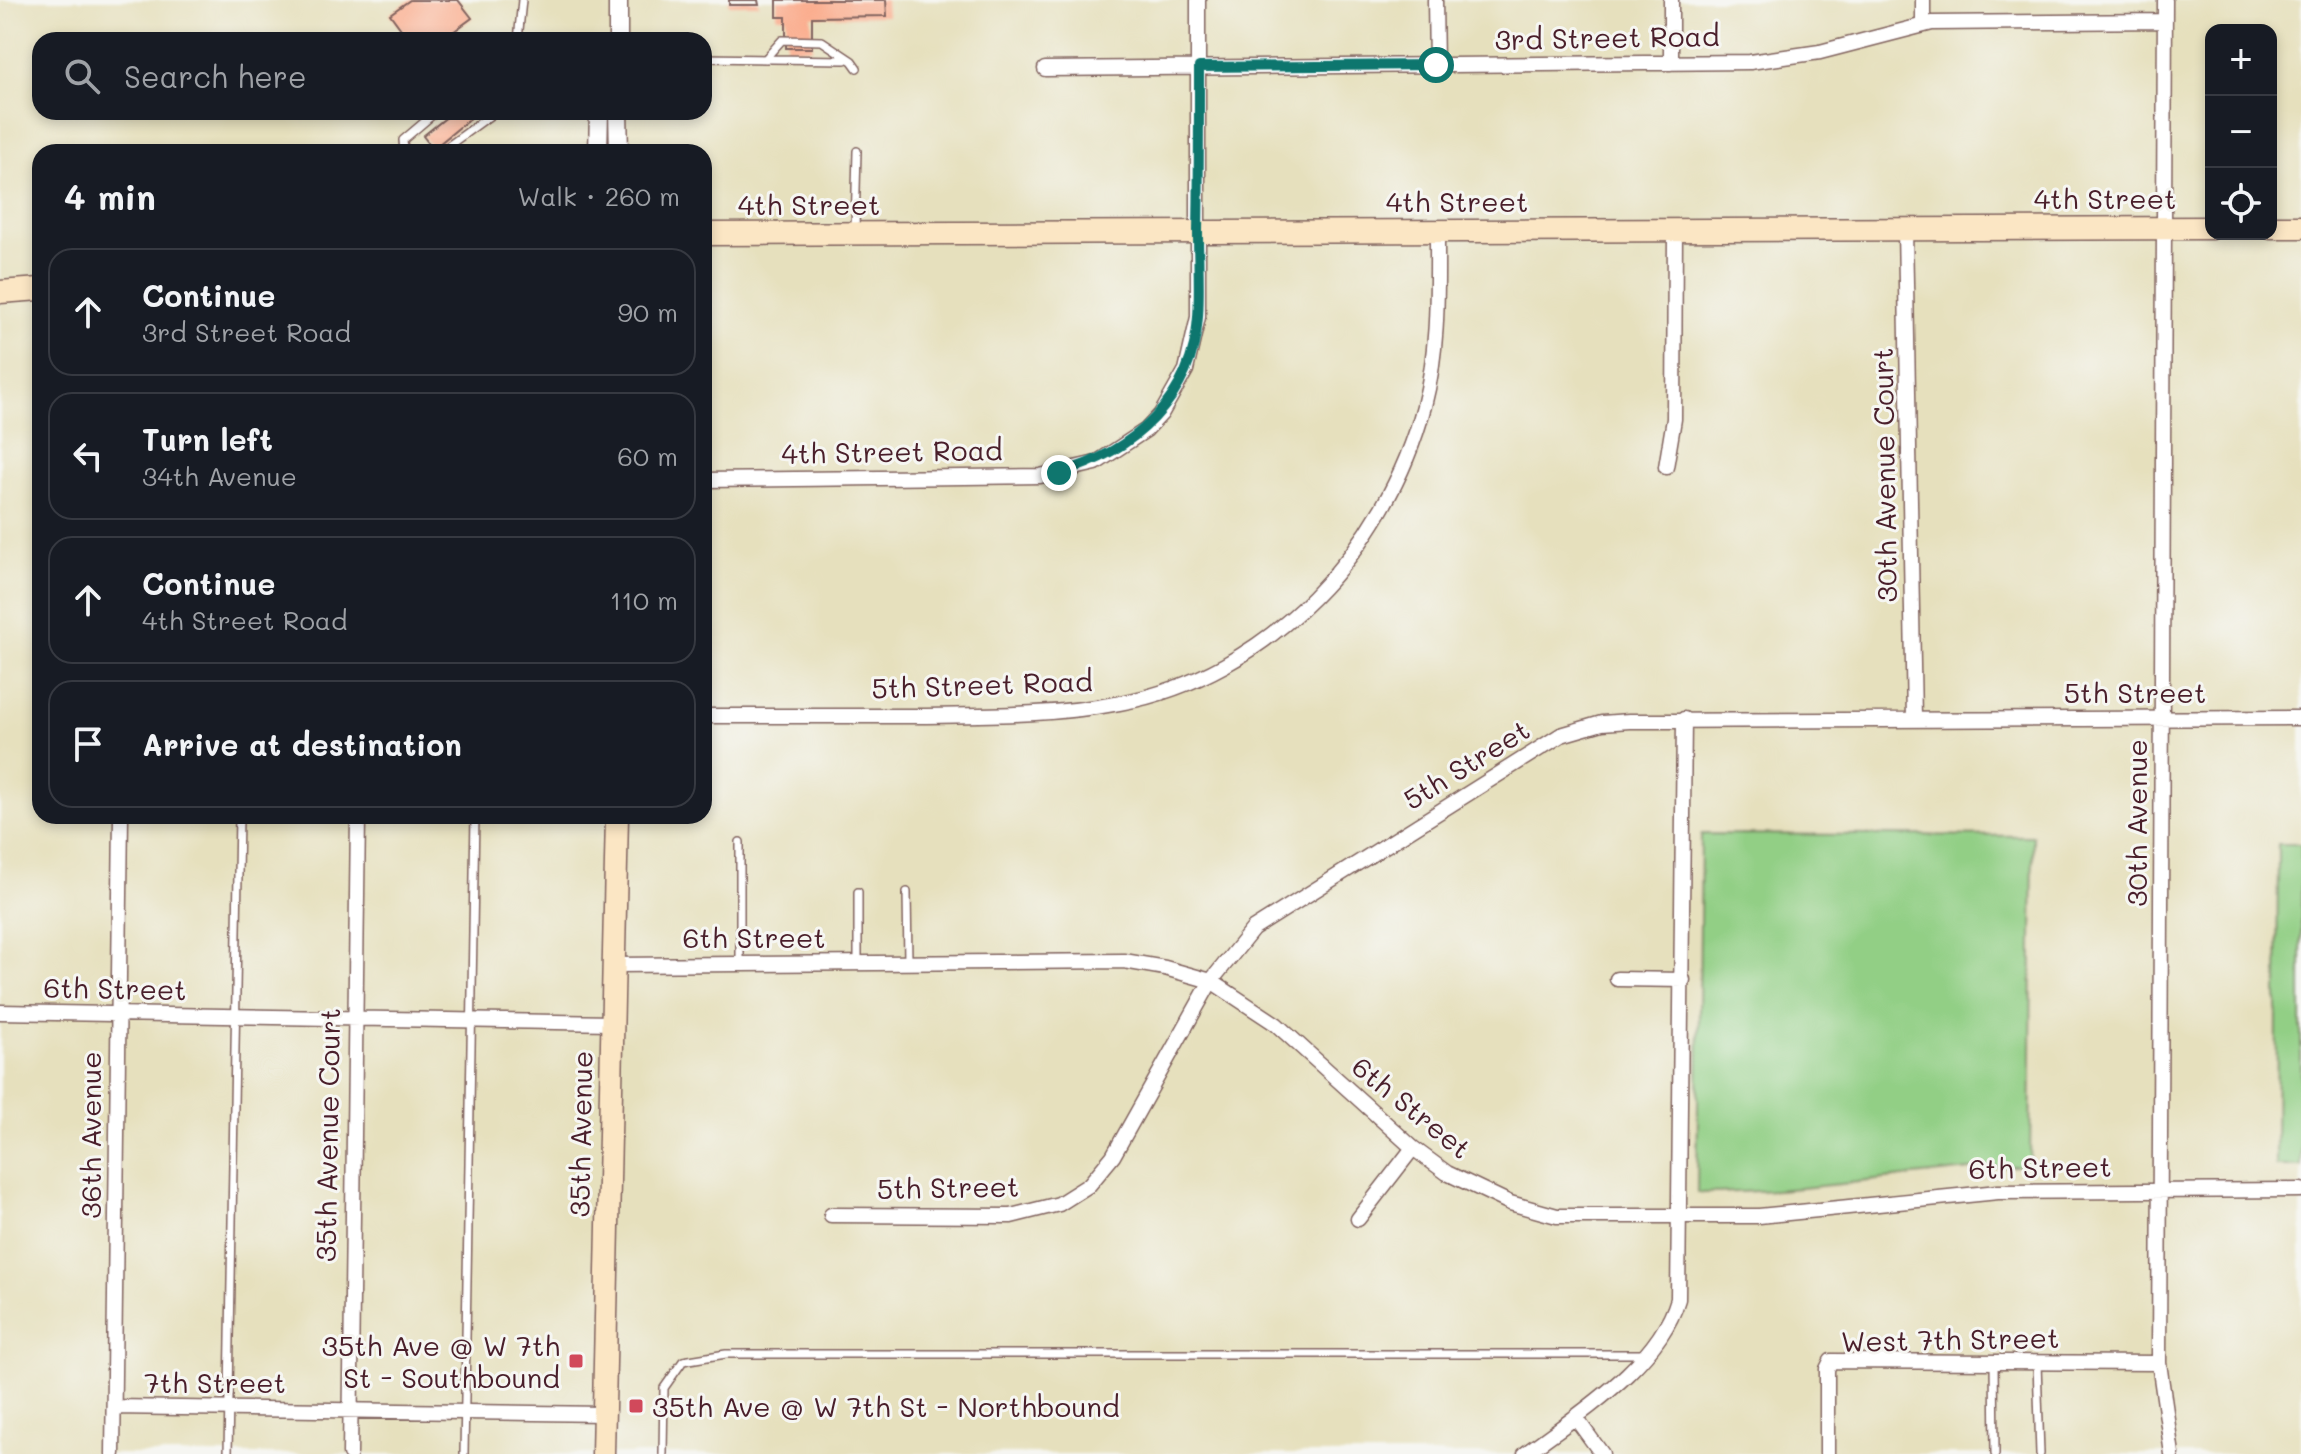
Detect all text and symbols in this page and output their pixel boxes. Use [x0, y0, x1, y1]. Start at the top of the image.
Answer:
street label: 3rd Street Road [1494, 17, 1720, 57]
map controls [2205, 24, 2277, 240]
button: + [2205, 24, 2277, 96]
search box [32, 32, 712, 120]
route start [1418, 47, 1454, 83]
icon: search [60, 54, 104, 98]
text: Search here [124, 56, 307, 96]
button: − [2205, 96, 2277, 168]
button: locate [2205, 168, 2277, 240]
text: 4 min [64, 174, 156, 219]
text: Walk · 260 m [517, 179, 680, 213]
street label: 4th Street [2034, 180, 2176, 216]
street label: 4th Street [1386, 183, 1528, 219]
street label: 4th Street [738, 186, 880, 222]
text: Continue [142, 275, 275, 315]
icon: ahead [66, 290, 110, 334]
text: 90 m [618, 295, 678, 329]
text: 3rd Street Road [142, 315, 351, 349]
street label: 30th Avenue Court [1864, 347, 1904, 603]
text: Turn left [142, 419, 273, 459]
street label: 4th Street Road [781, 431, 1003, 471]
icon: left [66, 434, 110, 478]
text: 60 m [617, 439, 678, 473]
route end [1041, 455, 1077, 491]
text: 34th Avenue [142, 459, 297, 493]
text: Continue [142, 563, 275, 603]
icon: ahead [66, 578, 110, 622]
text: 110 m [610, 583, 678, 617]
text: 4th Street Road [142, 603, 348, 637]
street label: 5th Street Road [871, 662, 1093, 706]
street label: 5th Street [2064, 674, 2206, 710]
street label: 5th Street [1396, 711, 1536, 817]
icon: arrive [66, 722, 110, 766]
text: Arrive at destination [142, 724, 462, 764]
street label: 30th Avenue [2118, 739, 2154, 907]
street label: 6th Street [682, 919, 826, 955]
street label: 6th Street [43, 969, 187, 1007]
street label: 35th Avenue Court [307, 1008, 347, 1262]
street label: 6th Street [1345, 1048, 1479, 1166]
street label: 35th Avenue [561, 1050, 599, 1218]
street label: 36th Avenue [72, 1051, 108, 1219]
street label: 6th Street [1968, 1148, 2112, 1186]
street label: 5th Street [876, 1168, 1020, 1206]
street label: West 7th Street [1840, 1319, 2060, 1359]
place label: 35th Ave @ W 7th St - Southbound [322, 1327, 560, 1395]
marker: 35th Ave @ W 7th St - Southbound [567, 1352, 585, 1370]
street label: 7th Street [144, 1364, 286, 1400]
place label: 35th Ave @ W 7th St - Northbound [652, 1388, 1120, 1424]
marker: 35th Ave @ W 7th St - Northbound [627, 1397, 645, 1415]

